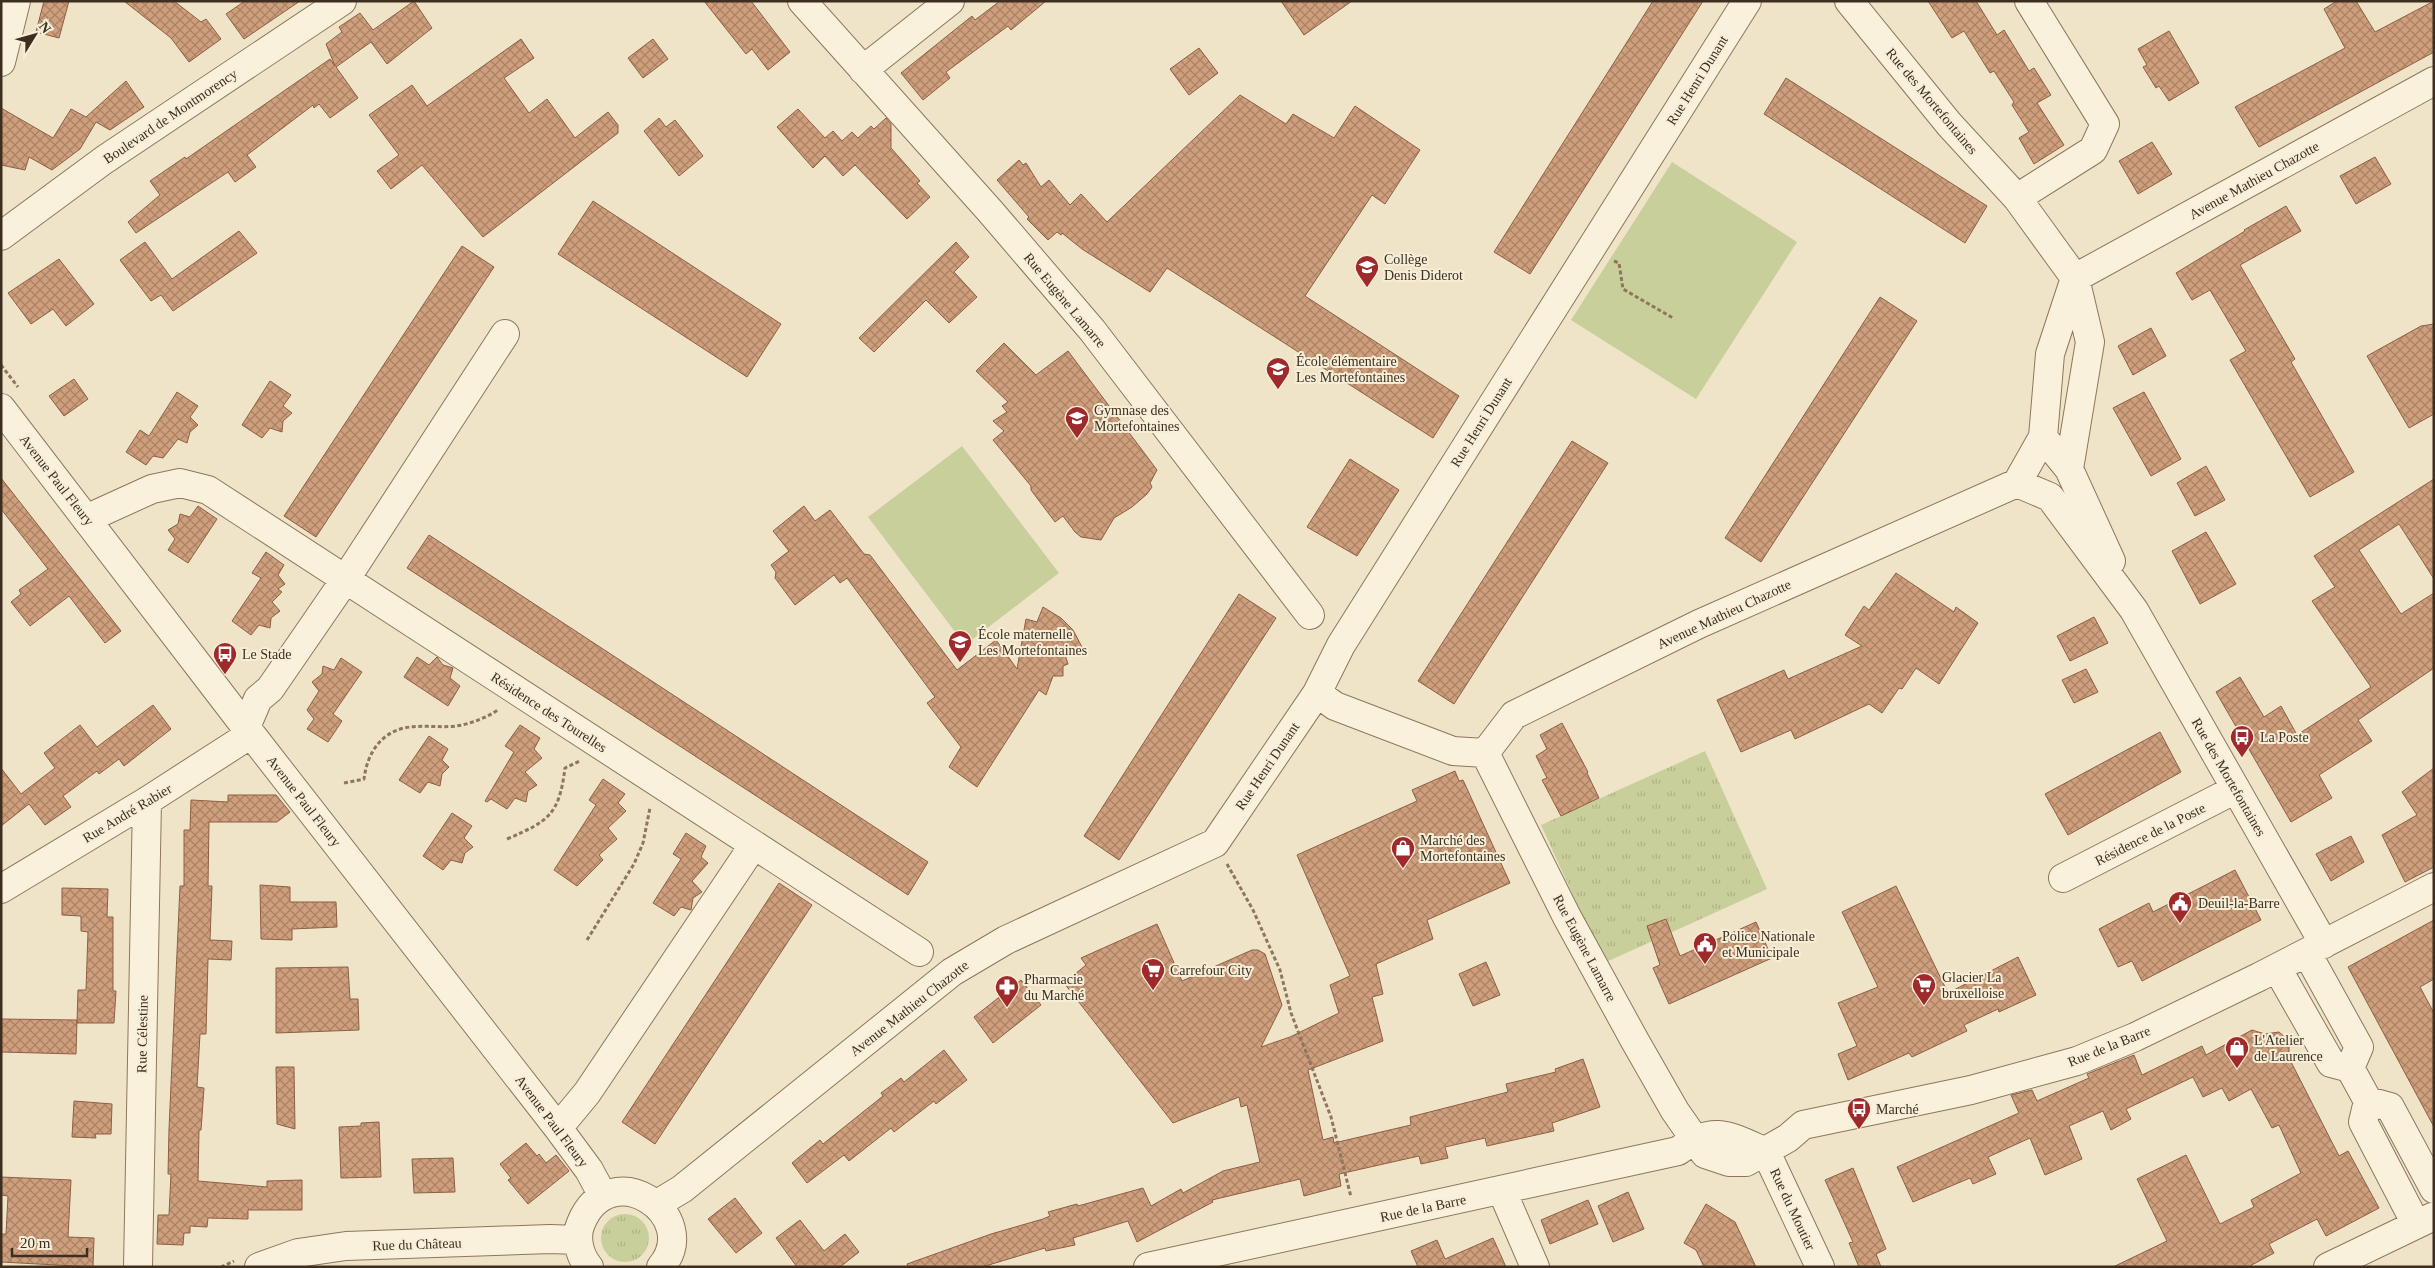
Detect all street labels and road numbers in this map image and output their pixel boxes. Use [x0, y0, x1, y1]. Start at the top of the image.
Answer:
street label: Rue Henri Dunant [1664, 33, 1731, 128]
street label: Rue des Mortefontaines [1883, 45, 1980, 157]
street label: Boulevard de Montmorency [101, 66, 240, 167]
street label: Avenue Mathieu Chazotte [2187, 139, 2322, 222]
street label: Rue Eugène Lamarre [1021, 250, 1109, 351]
street label: Rue Henri Dunant [1448, 375, 1515, 470]
street label: Avenue Paul Fleury [17, 432, 97, 529]
street label: Avenue Mathieu Chazotte [1655, 577, 1794, 652]
street label: Résidence des Tourelles [488, 669, 609, 755]
street label: Rue des Mortefontaines [2189, 716, 2268, 839]
street label: Rue Henri Dunant [1232, 719, 1302, 813]
street label: Avenue Paul Fleury [264, 753, 344, 850]
street label: Rue André Rabier [80, 781, 175, 846]
street label: Résidence de la Poste [2093, 800, 2208, 869]
street label: Rue Eugène Lamarre [1550, 892, 1619, 1004]
street label: Avenue Mathieu Chazotte [847, 958, 971, 1059]
street label: Rue Célestine [134, 995, 151, 1073]
street label: Rue de la Barre [2066, 1023, 2153, 1070]
street label: Avenue Paul Fleury [512, 1072, 591, 1170]
street label: Rue du Moutier [1767, 1166, 1818, 1253]
street label: Rue de la Barre [1379, 1192, 1467, 1225]
street label: Rue du Château [372, 1235, 462, 1254]

